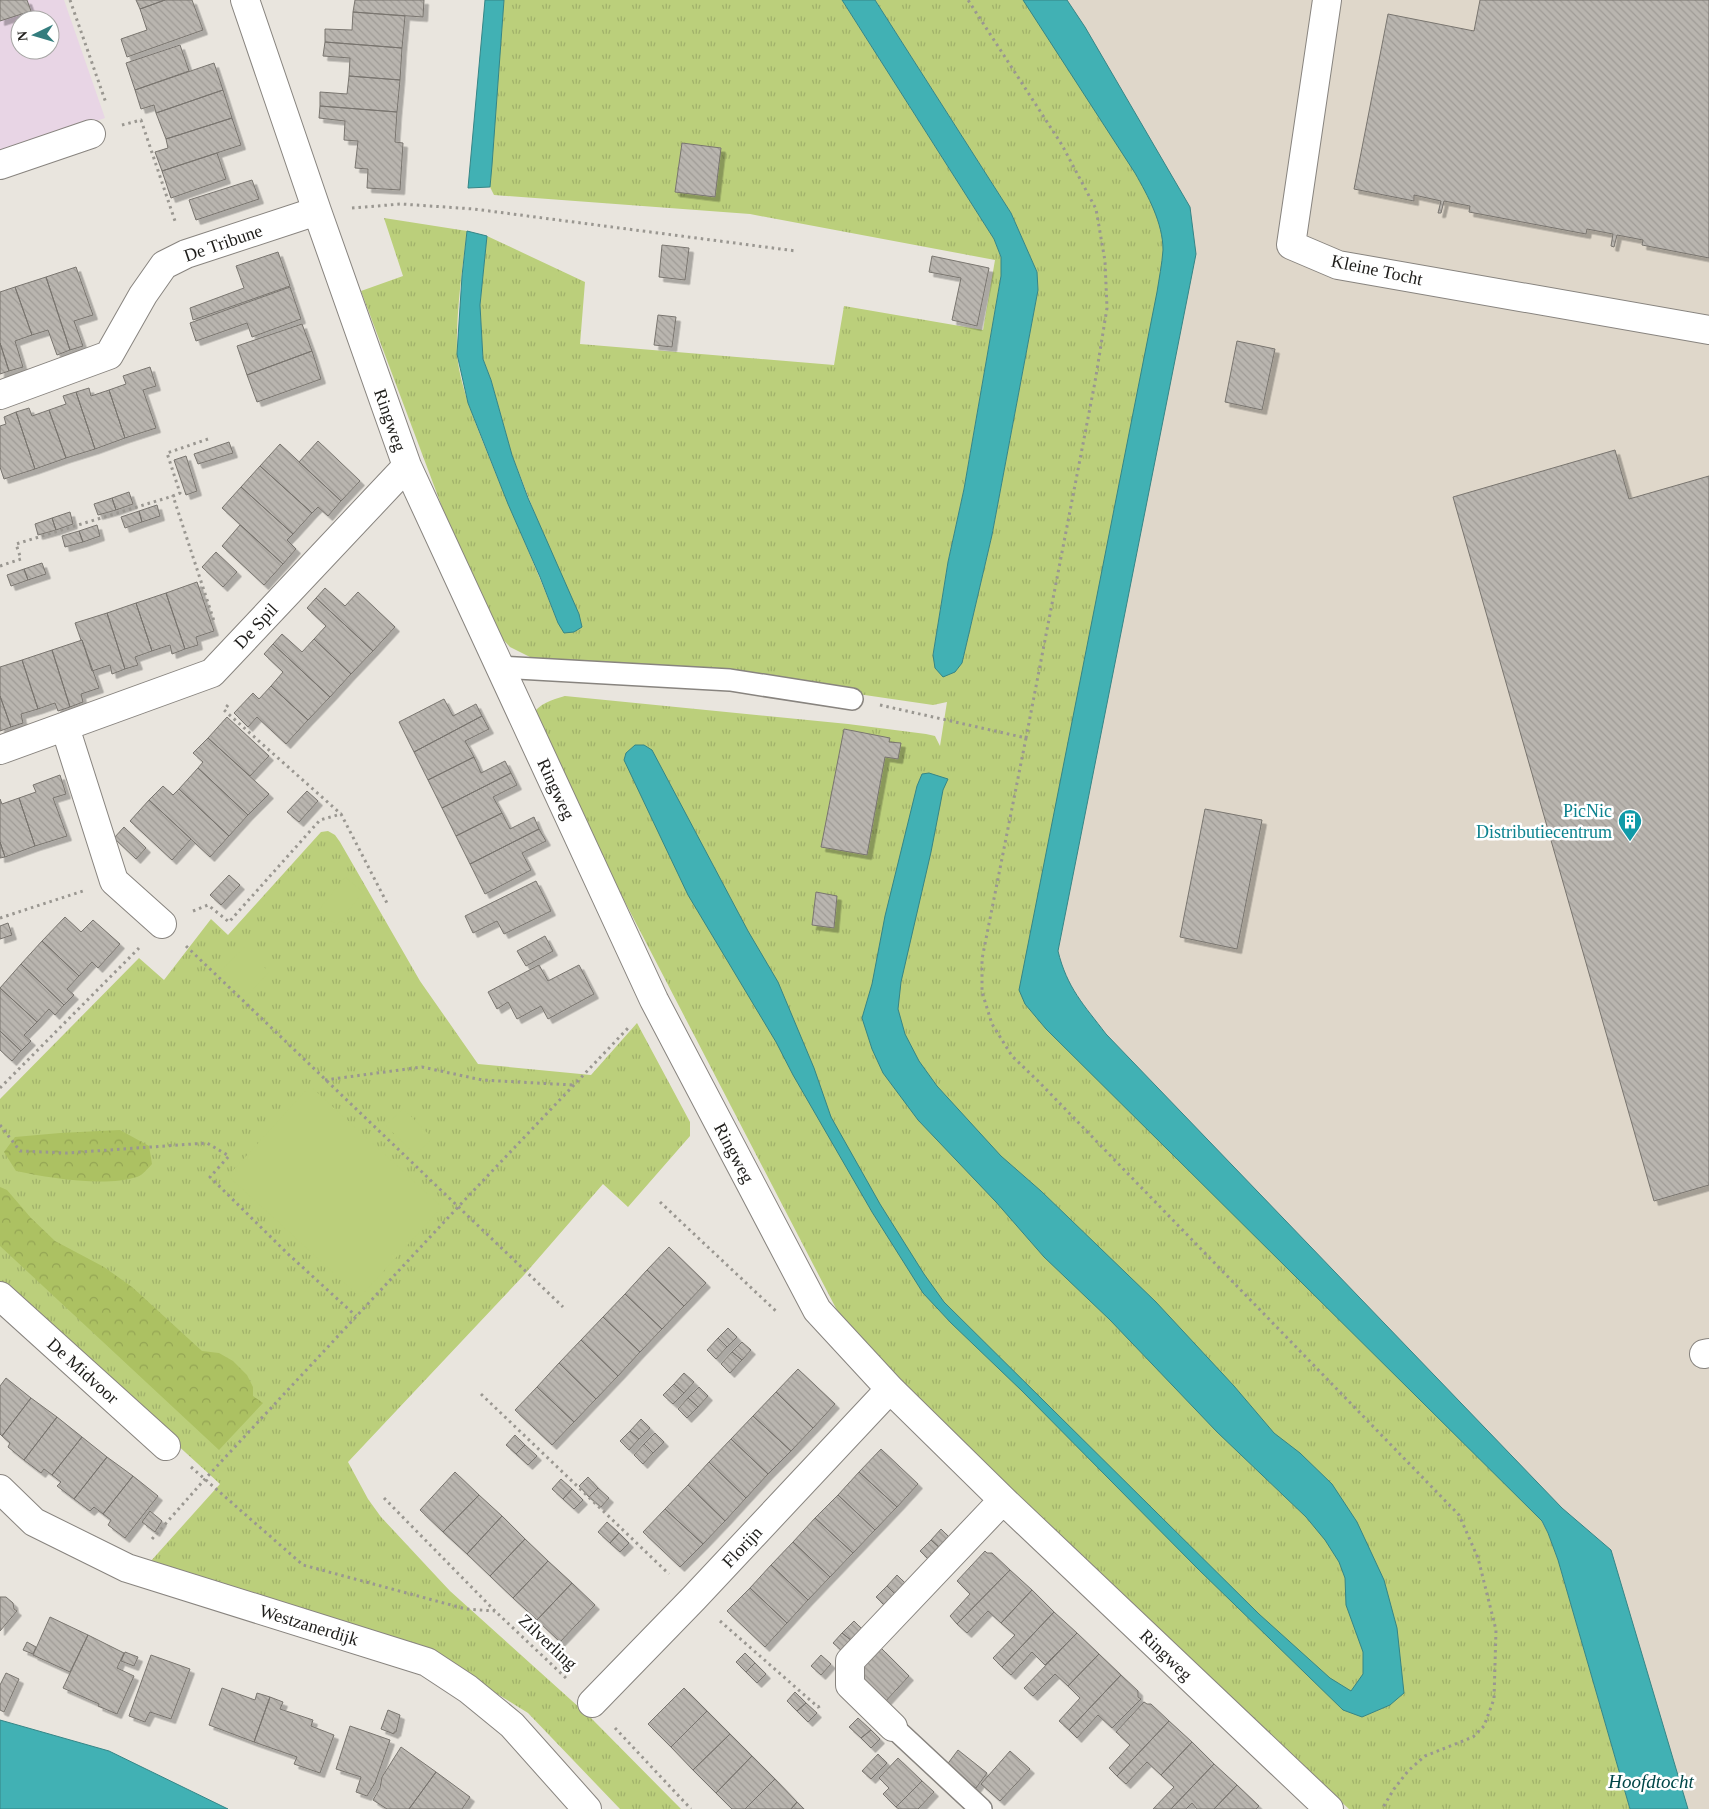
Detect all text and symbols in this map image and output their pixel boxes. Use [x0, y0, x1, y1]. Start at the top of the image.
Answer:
north arrow [10, 10, 60, 60]
text: N [15, 30, 30, 42]
street label: De Tribune [181, 220, 265, 266]
street label: Kleine Tocht [1329, 251, 1425, 289]
street label: Ringweg [370, 386, 410, 454]
street label: De Spil [230, 599, 282, 653]
street label: Ringweg [533, 755, 579, 823]
place label: PicNic Distributiecentrum [1476, 801, 1612, 842]
building icon: PicNic Distributiecentrum [1617, 808, 1643, 842]
street label: Ringweg [710, 1120, 758, 1186]
street label: De Midvoor [43, 1334, 123, 1408]
street label: Florijn [718, 1522, 766, 1572]
street label: Westzanerdijk [257, 1600, 361, 1650]
street label: Zilverling [515, 1610, 581, 1674]
street label: Ringweg [1136, 1625, 1196, 1685]
water label: Hoofdtocht [1607, 1771, 1694, 1792]

